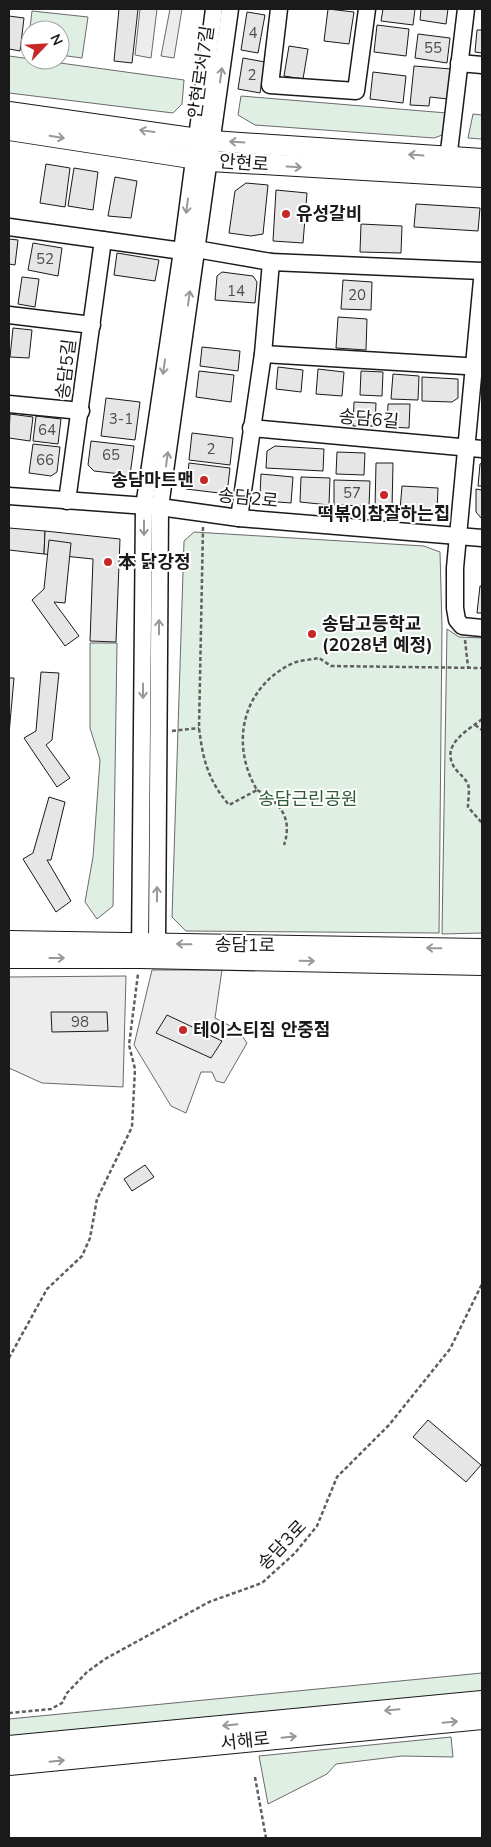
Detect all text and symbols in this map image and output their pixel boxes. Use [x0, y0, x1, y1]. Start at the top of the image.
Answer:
north arrow [20, 20, 70, 70]
house number: 4 [248, 23, 258, 43]
street label: 안현로서7길 [183, 24, 219, 120]
text: N [46, 31, 67, 48]
house number: 55 [424, 38, 442, 58]
house number: 2 [247, 65, 257, 85]
one-way arrow [216, 67, 226, 83]
one-way arrow [139, 126, 155, 136]
one-way arrow [49, 132, 65, 142]
one-way arrow [229, 138, 245, 147]
street label: 안현로 [218, 149, 270, 177]
one-way arrow [408, 150, 424, 160]
one-way arrow [285, 162, 301, 171]
one-way arrow [182, 198, 192, 214]
place label: 유성갈비 [296, 202, 362, 226]
marker: 유성갈비 [280, 208, 292, 220]
house number: 52 [36, 249, 54, 269]
house number: 14 [227, 281, 245, 301]
house number: 20 [348, 285, 366, 305]
one-way arrow [185, 290, 195, 306]
street label: 송담5길 [50, 338, 82, 400]
one-way arrow [159, 359, 169, 375]
street label: 송담6길 [338, 404, 400, 434]
house number: 3-1 [109, 409, 133, 429]
house number: 64 [38, 420, 56, 440]
house number: 2 [206, 439, 216, 459]
house number: 65 [102, 445, 120, 465]
house number: 66 [36, 450, 54, 470]
one-way arrow [162, 451, 172, 467]
place label: 송담마트맨 [111, 468, 194, 492]
marker: 송담마트맨 [198, 474, 210, 486]
street label: 송담2로 [217, 483, 279, 513]
house number: 57 [343, 483, 361, 503]
marker: 떡볶이참잘하는집 [378, 489, 390, 501]
place label: 떡볶이참잘하는집 [318, 502, 450, 526]
one-way arrow [139, 520, 149, 536]
place label: 本 닭강정 [118, 550, 191, 574]
marker: 本 닭강정 [102, 556, 114, 568]
place label: 송담고등학교 (2028년 예정) [322, 612, 433, 657]
one-way arrow [154, 619, 164, 636]
marker: 송담고등학교 (2028년 예정) [306, 628, 318, 640]
one-way arrow [138, 682, 148, 698]
park label: 송담근린공원 [258, 787, 358, 811]
one-way arrow [152, 887, 162, 903]
street label: 송담1로 [215, 932, 275, 958]
one-way arrow [176, 939, 192, 949]
one-way arrow [426, 943, 442, 953]
one-way arrow [49, 953, 65, 963]
one-way arrow [299, 956, 315, 966]
house number: 98 [71, 1012, 89, 1032]
place label: 테이스티짐 안중점 [193, 1018, 330, 1042]
marker: 테이스티짐 안중점 [177, 1024, 189, 1036]
street label: 송담3로 [252, 1515, 312, 1575]
one-way arrow [384, 1705, 400, 1714]
one-way arrow [442, 1717, 458, 1726]
one-way arrow [223, 1720, 239, 1730]
street label: 서해로 [219, 1726, 271, 1756]
one-way arrow [280, 1732, 296, 1742]
one-way arrow [49, 1756, 65, 1765]

